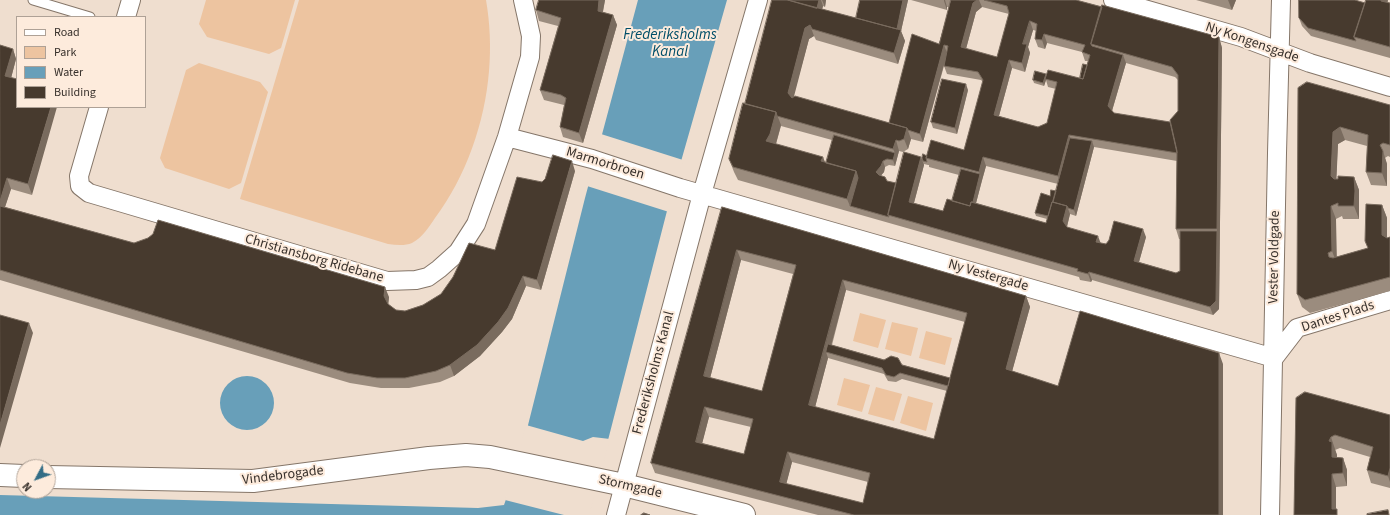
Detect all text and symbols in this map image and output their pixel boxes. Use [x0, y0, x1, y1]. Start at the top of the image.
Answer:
legend [16, 16, 146, 108]
street label: Ny Kongensgade [1203, 19, 1301, 67]
text: Road [54, 24, 80, 41]
water label: Frederiksholms Kanal [623, 27, 717, 62]
text: Park [54, 44, 76, 61]
text: Water [54, 64, 83, 81]
text: Building [54, 84, 96, 101]
street label: Marmorbroen [564, 144, 646, 184]
street label: Vester Voldgade [1266, 210, 1284, 304]
street label: Christiansborg Ridebane [243, 231, 385, 287]
street label: Ny Vestergade [946, 257, 1030, 295]
street label: Dantes Plads [1299, 297, 1377, 337]
street label: Frederiksholms Kanal [630, 310, 678, 436]
north arrow [16, 459, 56, 499]
street label: Vindebrogade [241, 463, 325, 489]
street label: Stormgade [597, 472, 663, 502]
text: N [19, 479, 35, 494]

